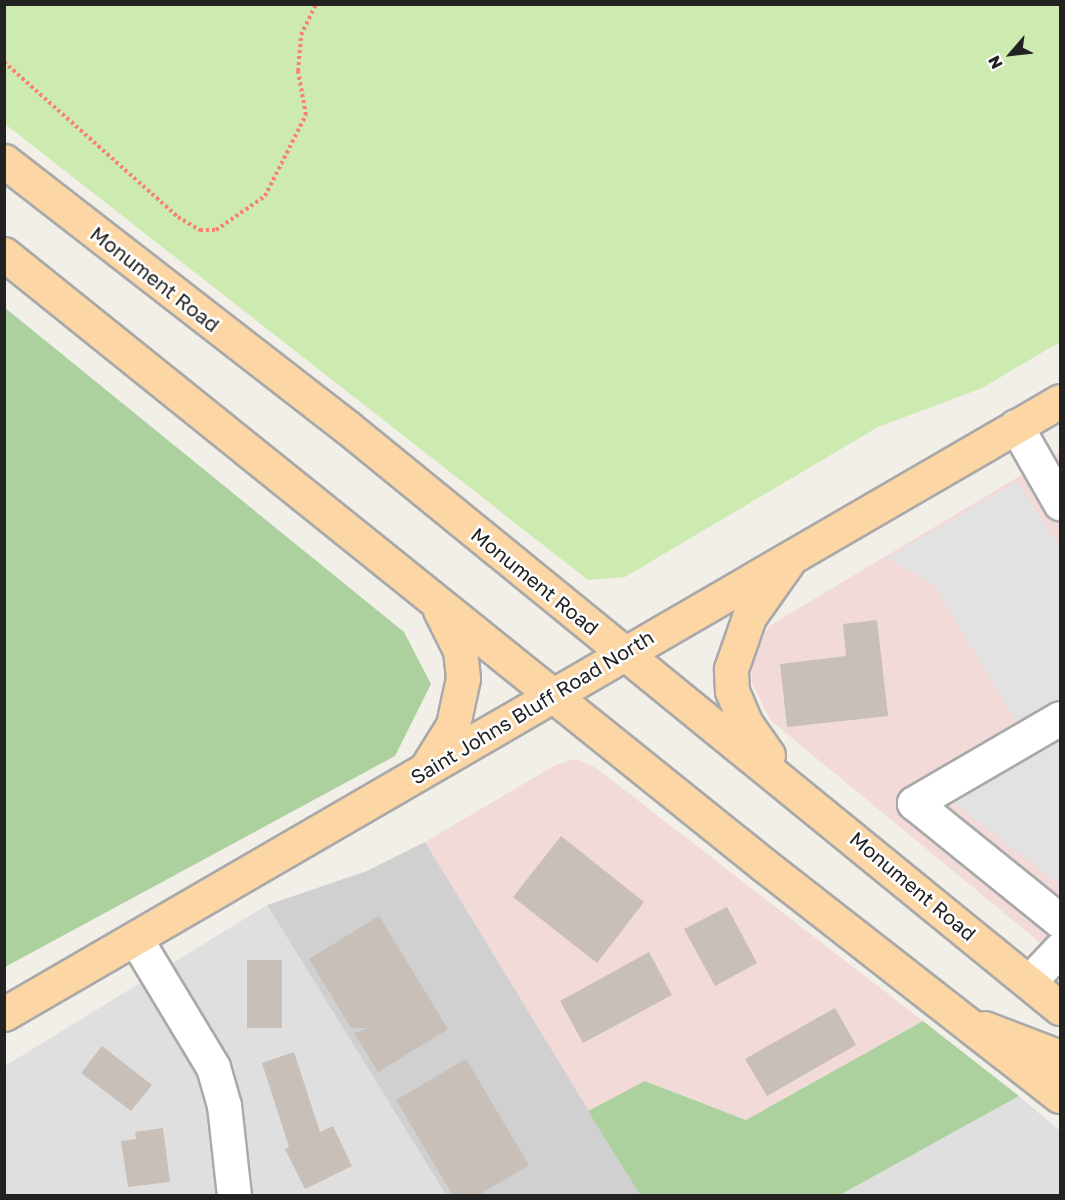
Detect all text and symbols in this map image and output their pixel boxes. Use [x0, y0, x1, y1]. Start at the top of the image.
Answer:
north arrow [981, 24, 1041, 84]
text: N [983, 52, 1007, 73]
street label: Monument Road [86, 221, 224, 337]
street label: Monument Road [466, 522, 604, 640]
street label: Saint Johns Bluff Road North [406, 625, 658, 789]
street label: Monument Road [845, 826, 981, 946]

